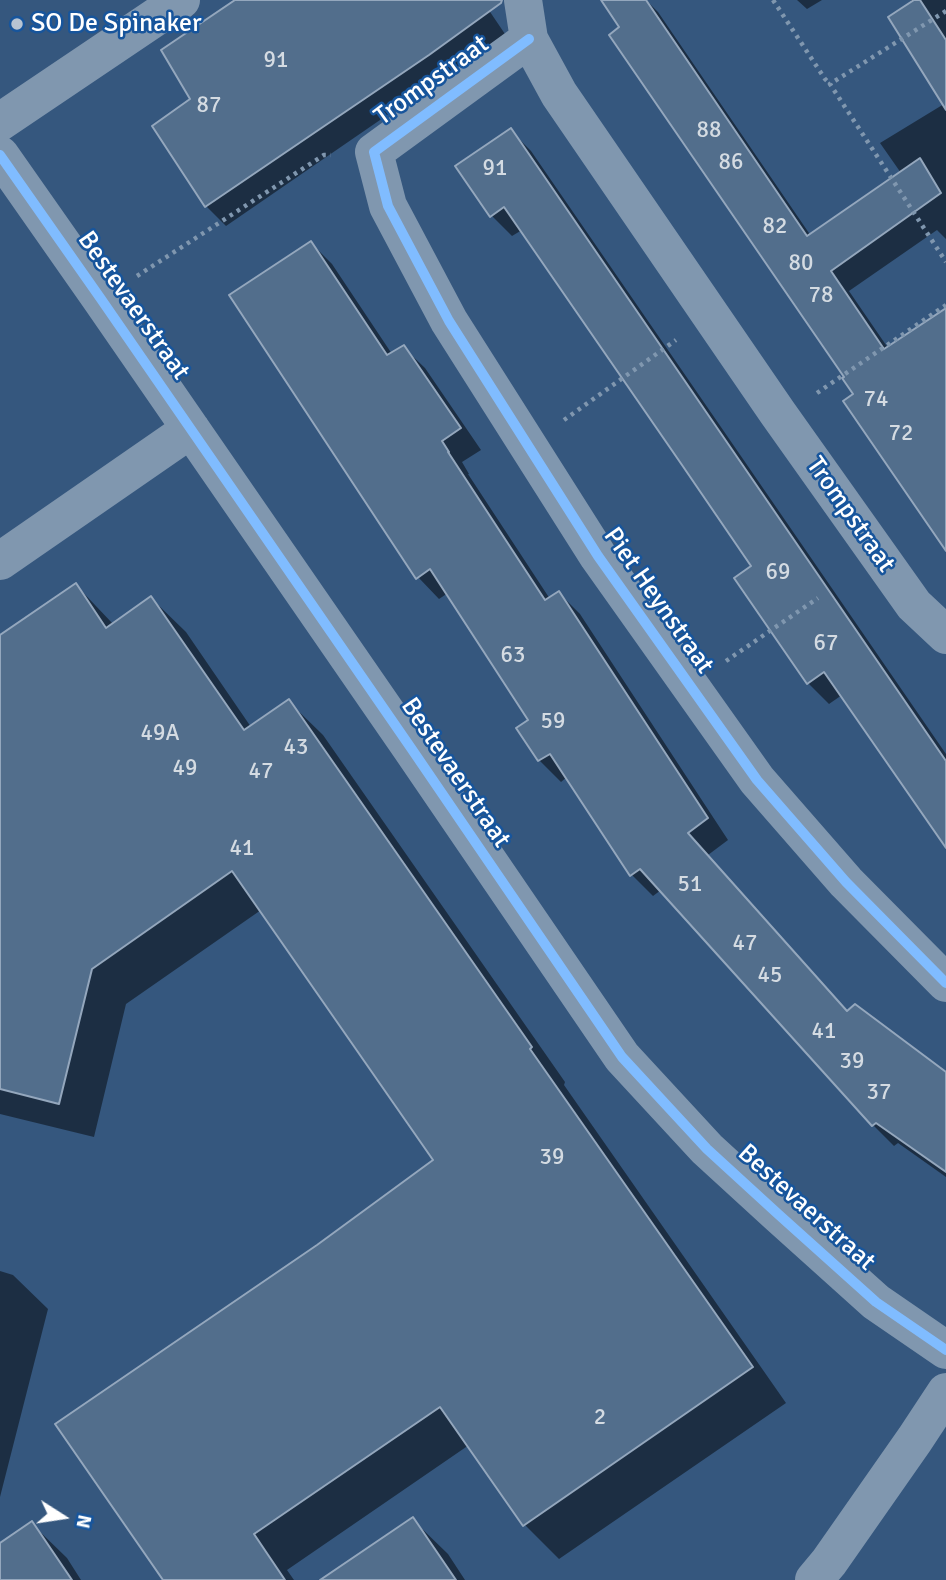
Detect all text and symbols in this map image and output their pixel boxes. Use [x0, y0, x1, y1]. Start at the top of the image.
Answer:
place label: SO De Spinaker [31, 8, 202, 40]
marker: SO De Spinaker [9, 16, 25, 32]
street label: Trompstraat [369, 29, 495, 133]
house number: 91 [264, 47, 288, 75]
house number: 87 [197, 92, 221, 120]
house number: 88 [697, 117, 721, 145]
house number: 86 [719, 149, 743, 177]
house number: 91 [483, 155, 507, 183]
house number: 82 [763, 213, 787, 241]
street label: Bestevaerstraat [70, 226, 196, 386]
house number: 80 [789, 250, 813, 278]
house number: 78 [809, 282, 833, 310]
house number: 74 [864, 386, 888, 414]
house number: 72 [889, 420, 913, 448]
street label: Trompstraat [799, 451, 901, 579]
street label: Piet Heynstraat [596, 522, 720, 680]
house number: 69 [766, 559, 790, 587]
house number: 67 [814, 630, 838, 658]
house number: 63 [501, 642, 525, 670]
street label: Bestevaerstraat [393, 692, 517, 854]
house number: 59 [541, 708, 565, 736]
house number: 49A [141, 720, 179, 748]
house number: 43 [284, 734, 308, 762]
house number: 49 [173, 755, 197, 783]
house number: 47 [249, 758, 273, 786]
house number: 41 [230, 835, 254, 863]
house number: 51 [678, 871, 702, 899]
house number: 47 [733, 930, 757, 958]
house number: 45 [758, 962, 782, 990]
house number: 41 [812, 1018, 836, 1046]
house number: 39 [840, 1048, 864, 1076]
house number: 37 [867, 1079, 891, 1107]
street label: Bestevaerstraat [731, 1138, 881, 1278]
house number: 39 [540, 1144, 564, 1172]
house number: 2 [594, 1404, 606, 1432]
north arrow [28, 1482, 98, 1552]
text: N [70, 1512, 97, 1530]

